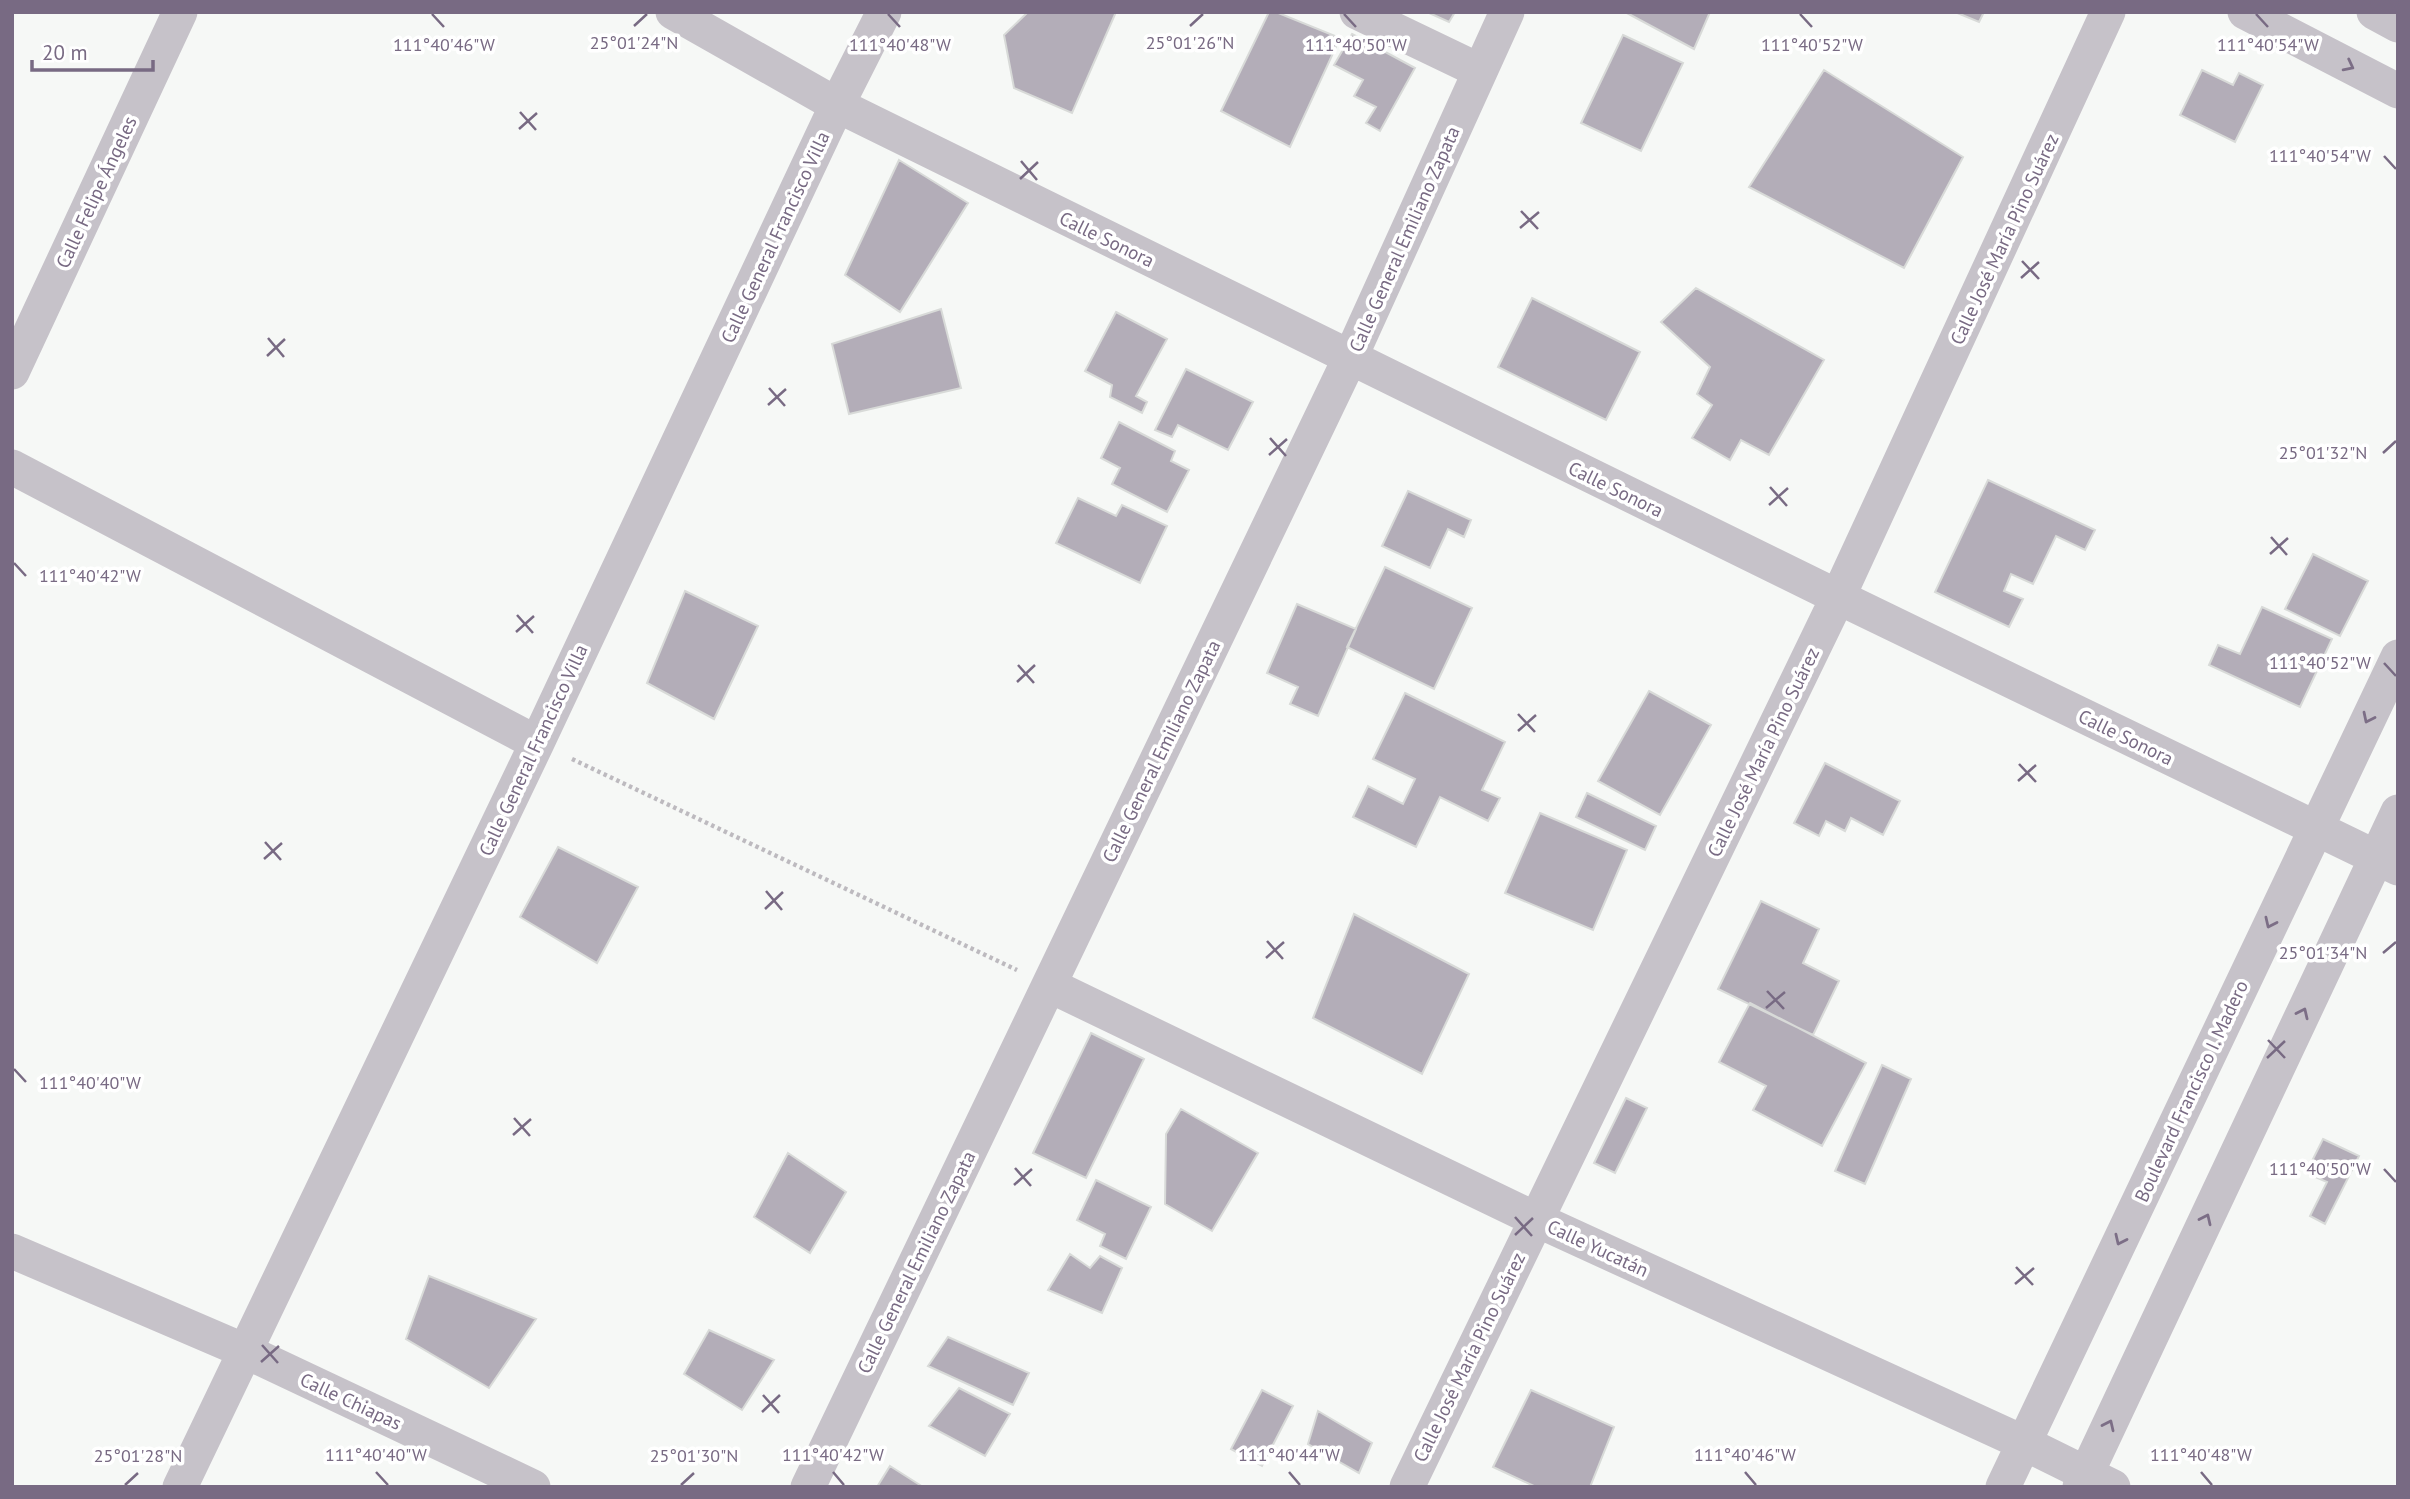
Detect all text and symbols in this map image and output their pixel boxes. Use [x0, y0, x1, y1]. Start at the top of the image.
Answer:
scale bar [32, 28, 152, 72]
text: 25°01'24"N [590, 31, 678, 54]
text: 25°01'26"N [1146, 31, 1234, 54]
text: 111°40'46"W [393, 33, 495, 56]
text: 111°40'48"W [849, 33, 951, 56]
text: 111°40'50"W [1305, 33, 1407, 56]
text: 111°40'52"W [1761, 33, 1863, 56]
text: 111°40'54"W [2217, 33, 2319, 56]
text: 20 m [42, 39, 88, 66]
one-way arrow [2342, 58, 2354, 71]
street label: Calle Felipe Ángeles [50, 112, 142, 272]
street label: Calle General Emiliano Zapata [1343, 122, 1465, 356]
street label: Calle General Francisco Villa [715, 127, 835, 347]
street label: Calle José María Pino Suárez [1944, 130, 2064, 348]
text: 111°40'54"W [2269, 144, 2371, 167]
street label: Calle Sonora [1056, 206, 1158, 272]
text: 25°01'32"N [2279, 441, 2367, 464]
street label: Calle Sonora [1565, 456, 1667, 522]
text: 111°40'42"W [39, 564, 141, 587]
street label: Calle General Emiliano Zapata [1097, 636, 1225, 866]
street label: Calle General Francisco Villa [473, 640, 593, 860]
street label: Calle José María Pino Suárez [1702, 643, 1824, 861]
text: 111°40'52"W [2269, 651, 2371, 674]
street label: Calle Sonora [2075, 704, 2177, 770]
one-way arrow [2363, 711, 2377, 723]
one-way arrow [2265, 916, 2279, 929]
text: 25°01'34"N [2279, 941, 2367, 964]
street label: Boulevard Francisco I. Madero [2129, 976, 2253, 1206]
one-way arrow [2295, 1008, 2309, 1020]
text: 111°40'40"W [39, 1071, 141, 1094]
street label: Calle General Emiliano Zapata [852, 1147, 980, 1377]
text: 111°40'50"W [2269, 1157, 2371, 1180]
street label: Calle Yucatán [1544, 1214, 1652, 1282]
one-way arrow [2198, 1214, 2212, 1226]
one-way arrow [2115, 1233, 2129, 1245]
street label: Calle José María Pino Suárez [1408, 1248, 1530, 1466]
street label: Calle Chiapas [296, 1367, 406, 1435]
one-way arrow [2101, 1420, 2115, 1432]
text: 111°40'40"W [325, 1443, 427, 1466]
text: 111°40'42"W [782, 1443, 884, 1466]
text: 111°40'44"W [1238, 1443, 1340, 1466]
text: 111°40'46"W [1694, 1443, 1796, 1466]
text: 111°40'48"W [2150, 1443, 2252, 1466]
text: 25°01'28"N [94, 1444, 182, 1467]
text: 25°01'30"N [650, 1444, 738, 1467]

